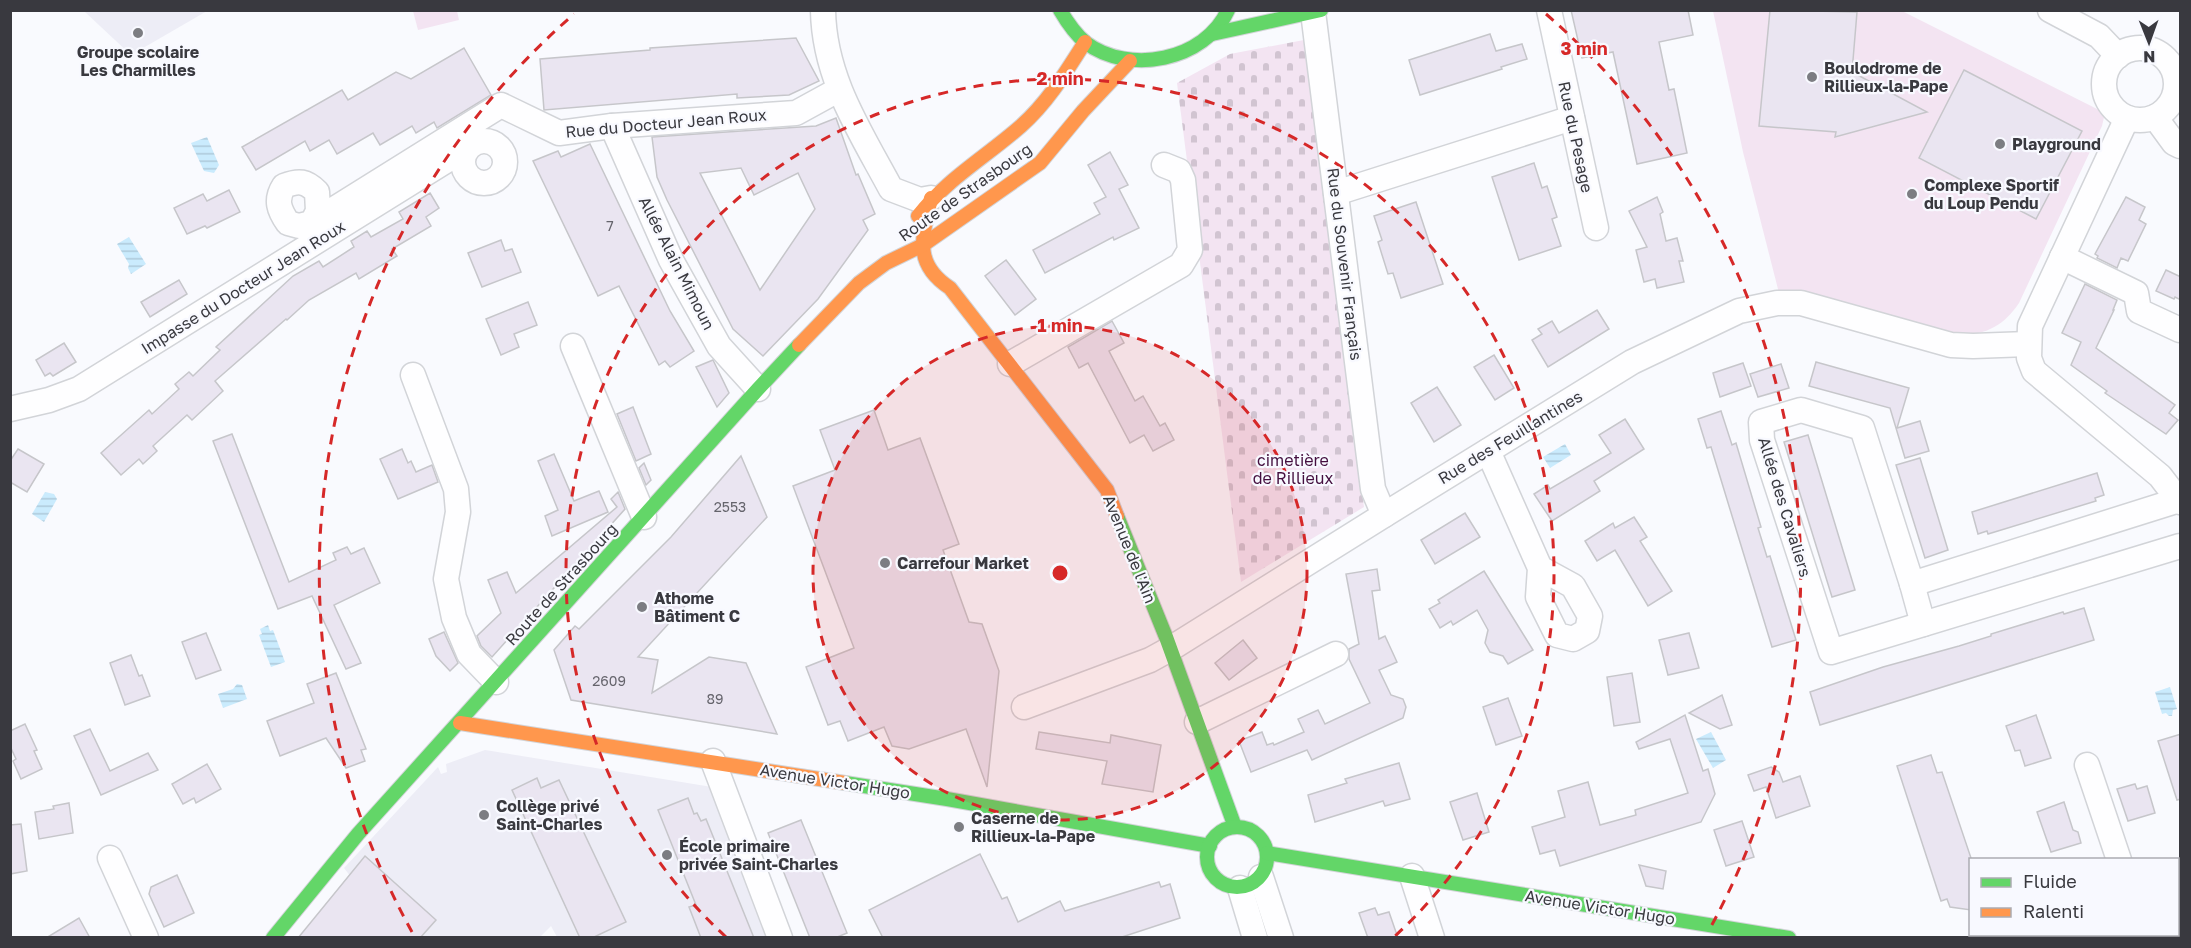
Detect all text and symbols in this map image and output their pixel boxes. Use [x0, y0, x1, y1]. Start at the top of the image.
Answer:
north arrow [2119, 12, 2179, 72]
marker: Groupe scolaire Les Charmilles [131, 26, 145, 40]
text: 3 min [1560, 37, 1608, 59]
place label: Groupe scolaire Les Charmilles [77, 42, 199, 80]
text: N [2143, 47, 2156, 67]
place label: Boulodrome de Rillieux-la-Pape [1824, 58, 1948, 96]
text: 2 min [1036, 67, 1084, 89]
marker: Boulodrome de Rillieux-la-Pape [1805, 70, 1819, 84]
street label: Rue du Pesage [1554, 80, 1598, 194]
street label: Rue du Docteur Jean Roux [565, 104, 768, 142]
place label: Playground [2012, 134, 2101, 154]
marker: Playground [1993, 137, 2007, 151]
street label: Route de Strasbourg [895, 139, 1035, 245]
street label: Rue du Souvenir Français [1323, 167, 1367, 361]
place label: Complexe Sportif du Loup Pendu [1924, 175, 2059, 213]
marker: Complexe Sportif du Loup Pendu [1905, 187, 1919, 201]
street label: Allée Alain Mimoun [635, 193, 719, 333]
street label: Impasse du Docteur Jean Roux [137, 216, 349, 358]
house number: 7 [606, 217, 614, 234]
text: 1 min [1037, 314, 1083, 336]
street label: Rue des Feuillantines [1434, 386, 1586, 488]
street label: Allée des Cavaliers [1754, 435, 1816, 579]
park label: cimetière de Rillieux [1253, 450, 1333, 488]
street label: Avenue de l'Ain [1099, 492, 1161, 606]
house number: 2553 [714, 498, 746, 515]
street label: Route de Strasbourg [501, 519, 621, 649]
place label: Carrefour Market [897, 553, 1029, 573]
marker: Carrefour Market [878, 556, 892, 570]
centre of rings [1050, 563, 1070, 583]
place label: Athome Bâtiment C [654, 588, 740, 626]
marker: Athome Bâtiment C [635, 600, 649, 614]
house number: 2609 [592, 672, 626, 689]
house number: 89 [706, 690, 724, 707]
street label: Avenue Victor Hugo [759, 759, 911, 803]
place label: Collège privé Saint-Charles [496, 796, 603, 834]
marker: Collège privé Saint-Charles [477, 808, 491, 822]
place label: Caserne de Rillieux-la-Pape [971, 808, 1095, 846]
marker: Caserne de Rillieux-la-Pape [952, 820, 966, 834]
place label: École primaire privée Saint-Charles [679, 836, 838, 874]
marker: École primaire privée Saint-Charles [660, 848, 674, 862]
legend [1969, 858, 2179, 936]
text: Fluide [2023, 870, 2077, 892]
street label: Avenue Victor Hugo [1524, 885, 1676, 929]
text: Ralenti [2023, 900, 2084, 922]

